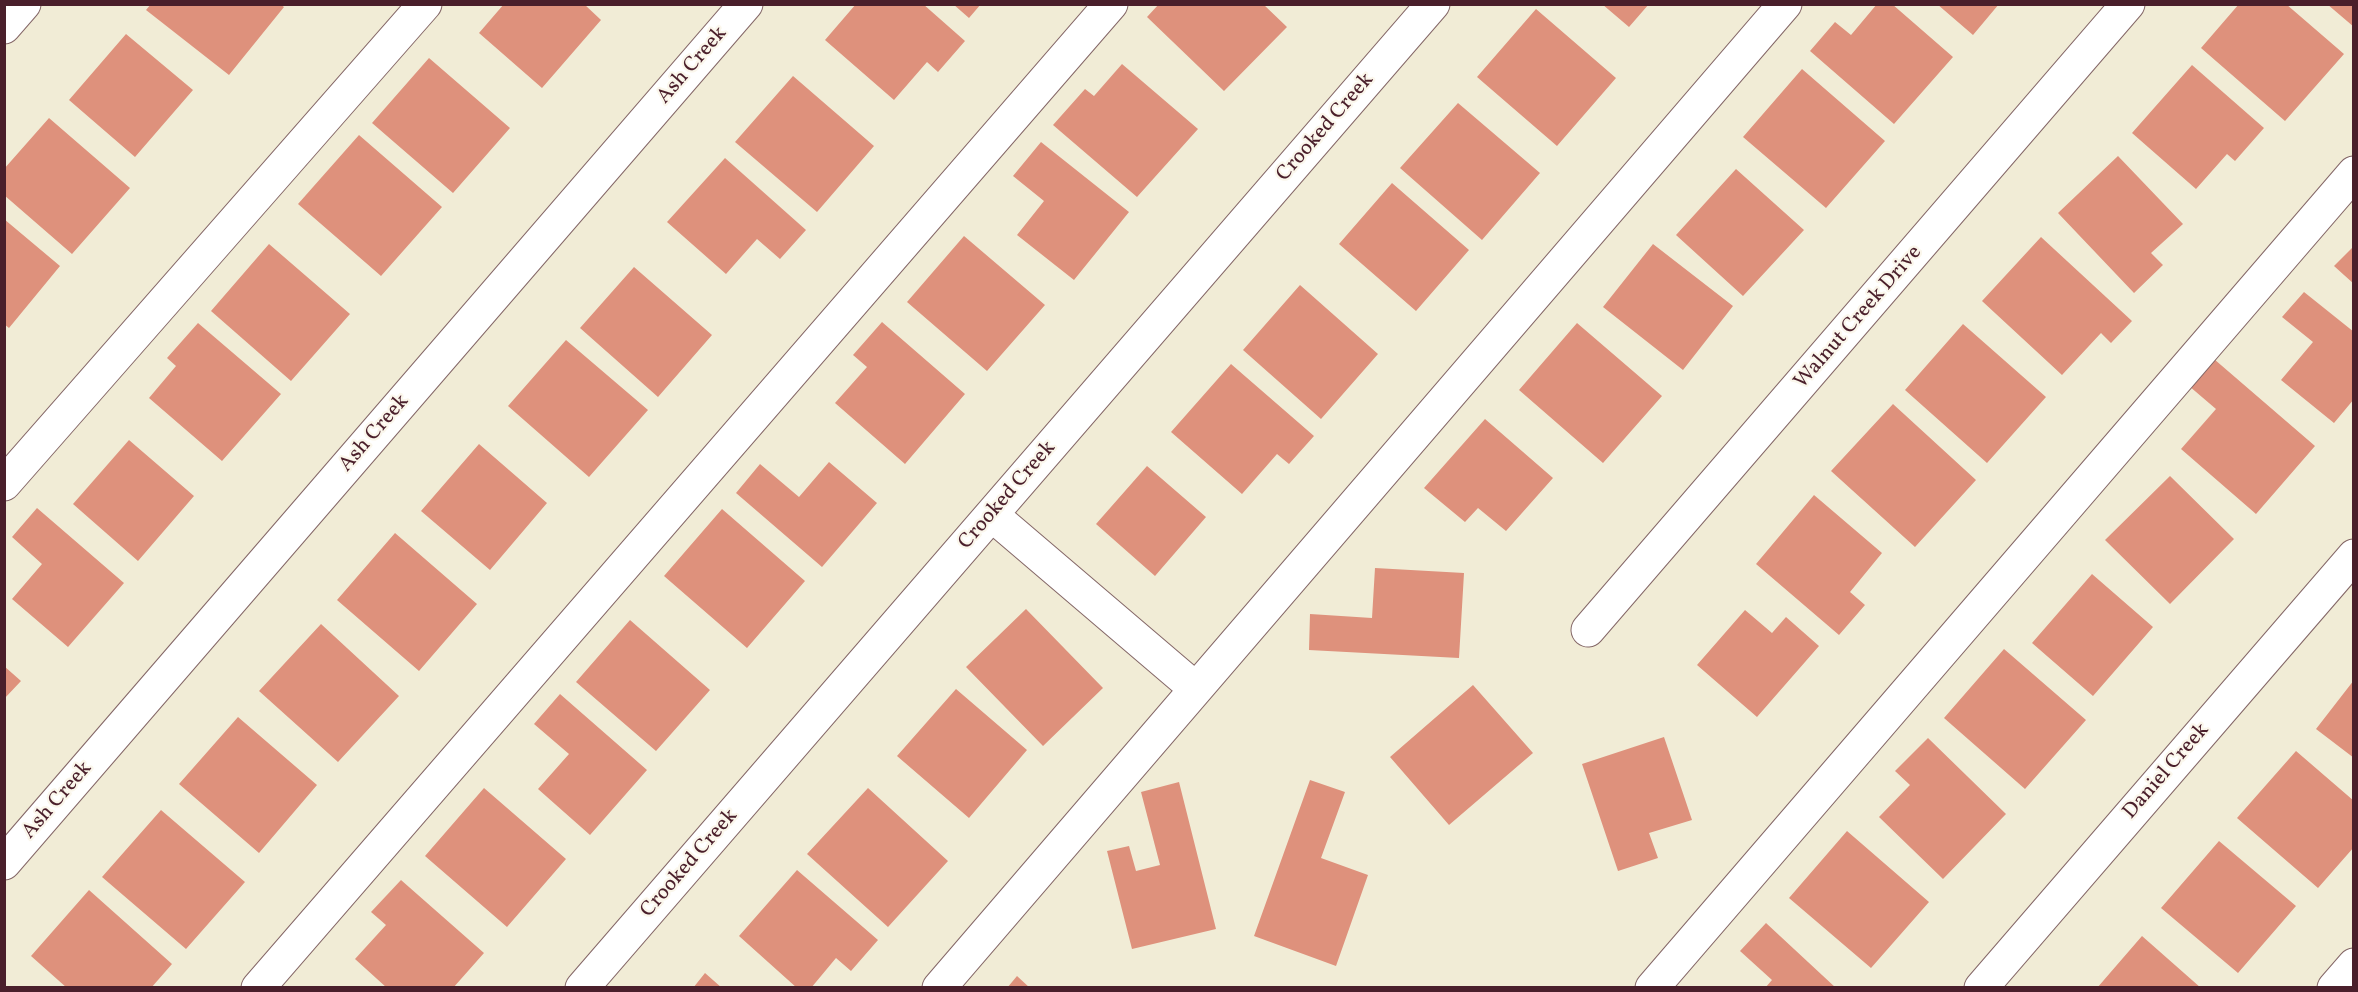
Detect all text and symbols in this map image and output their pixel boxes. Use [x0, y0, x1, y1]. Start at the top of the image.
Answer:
street label: Ash Creek [653, 22, 733, 110]
street label: Crooked Creek [1272, 69, 1380, 187]
street label: Walnut Creek Drive [1790, 241, 1928, 395]
street label: Ash Creek [335, 390, 415, 478]
street label: Crooked Creek [954, 437, 1062, 555]
street label: Daniel Creek [2118, 719, 2216, 825]
street label: Ash Creek [18, 757, 98, 845]
street label: Crooked Creek [636, 805, 744, 923]

